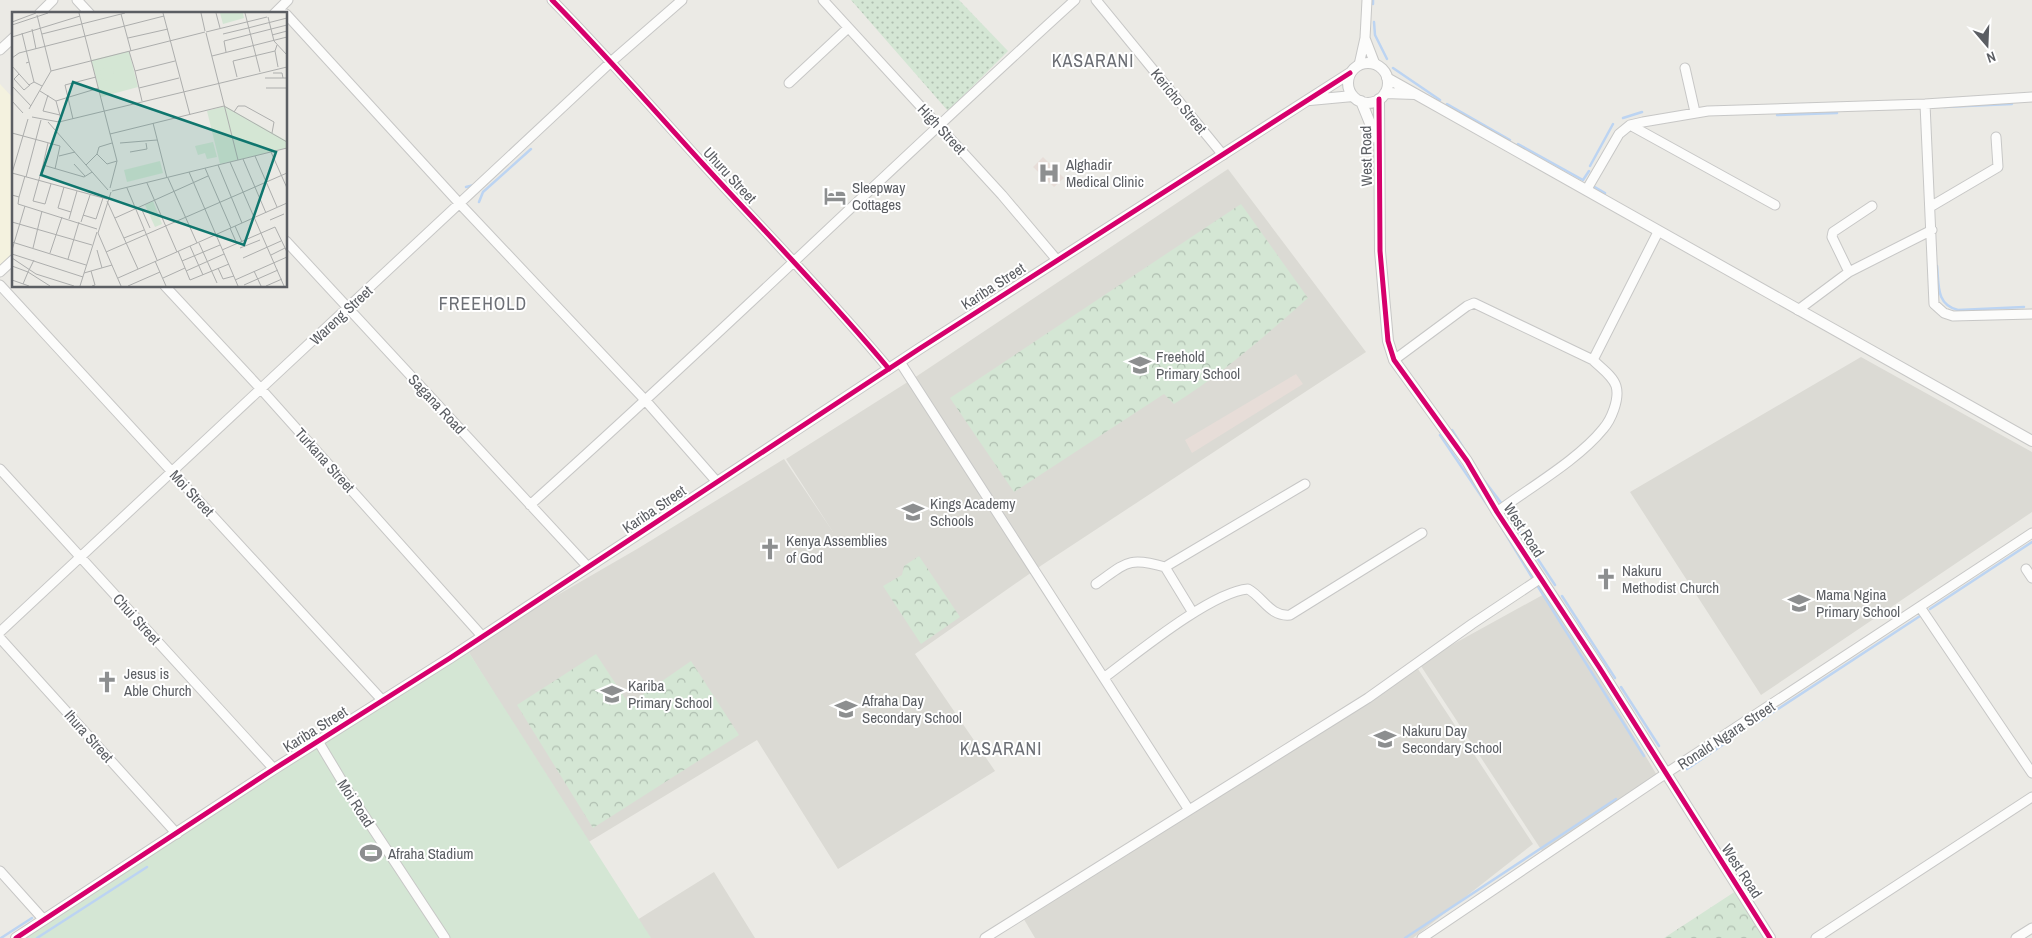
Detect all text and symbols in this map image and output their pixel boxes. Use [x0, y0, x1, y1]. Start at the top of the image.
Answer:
inset map [12, 12, 288, 288]
north arrow [1962, 20, 2012, 70]
text: N [1984, 47, 1998, 67]
district label: KASARANI [1052, 48, 1134, 73]
street label: Kericho Street [1146, 64, 1212, 139]
street label: High Street [913, 99, 971, 159]
street label: West Road [1355, 126, 1377, 186]
street label: Uhuru Street [699, 142, 762, 208]
place label: Alghadir Medical Clinic [1065, 154, 1144, 192]
hospital icon: Alghadir Medical Clinic [1036, 160, 1062, 186]
place label: Sleepway Cottages [852, 177, 906, 215]
hotel icon: Sleepway Cottages [822, 183, 848, 209]
street label: Kariba Street [957, 257, 1030, 315]
street label: Wareng Street [305, 280, 377, 350]
district label: FREEHOLD [439, 291, 527, 316]
place label: Freehold Primary School [1156, 346, 1240, 384]
school or university icon: Freehold Primary School [1127, 352, 1153, 378]
street label: Sagana Road [404, 369, 470, 439]
street label: Turkana Street [290, 423, 360, 497]
street label: Moi Street [165, 465, 219, 521]
street label: Kariba Street [618, 480, 690, 538]
place label: Kings Academy Schools [930, 493, 1016, 531]
school or university icon: Kings Academy Schools [900, 499, 926, 525]
street label: West Road [1499, 499, 1549, 561]
place label: Kenya Assemblies of God [786, 530, 887, 568]
church icon: Kenya Assemblies of God [757, 536, 783, 562]
place label: Nakuru Methodist Church [1622, 560, 1719, 598]
church icon: Nakuru Methodist Church [1593, 566, 1619, 592]
place label: Mama Ngina Primary School [1816, 584, 1900, 622]
street label: Chui Street [108, 589, 166, 650]
school or university icon: Mama Ngina Primary School [1786, 590, 1812, 616]
place label: Jesus is Able Church [123, 663, 192, 701]
church icon: Jesus is Able Church [94, 669, 120, 695]
place label: Kariba Primary School [628, 675, 712, 713]
school or university icon: Kariba Primary School [599, 681, 625, 707]
place label: Afraha Day Secondary School [861, 690, 962, 728]
street label: Ronald Ngara Street [1673, 695, 1779, 774]
school or university icon: Afraha Day Secondary School [833, 696, 859, 722]
street label: Kariba Street [279, 701, 352, 757]
street label: Ihura Street [60, 705, 119, 767]
place label: Nakuru Day Secondary School [1402, 720, 1502, 758]
school or university icon: Nakuru Day Secondary School [1372, 726, 1398, 752]
district label: KASARANI [960, 736, 1042, 761]
street label: Moi Road [333, 775, 379, 831]
sports icon: Afraha Stadium [358, 840, 384, 866]
street label: West Road [1717, 840, 1767, 902]
place label: Afraha Stadium [387, 843, 473, 864]

